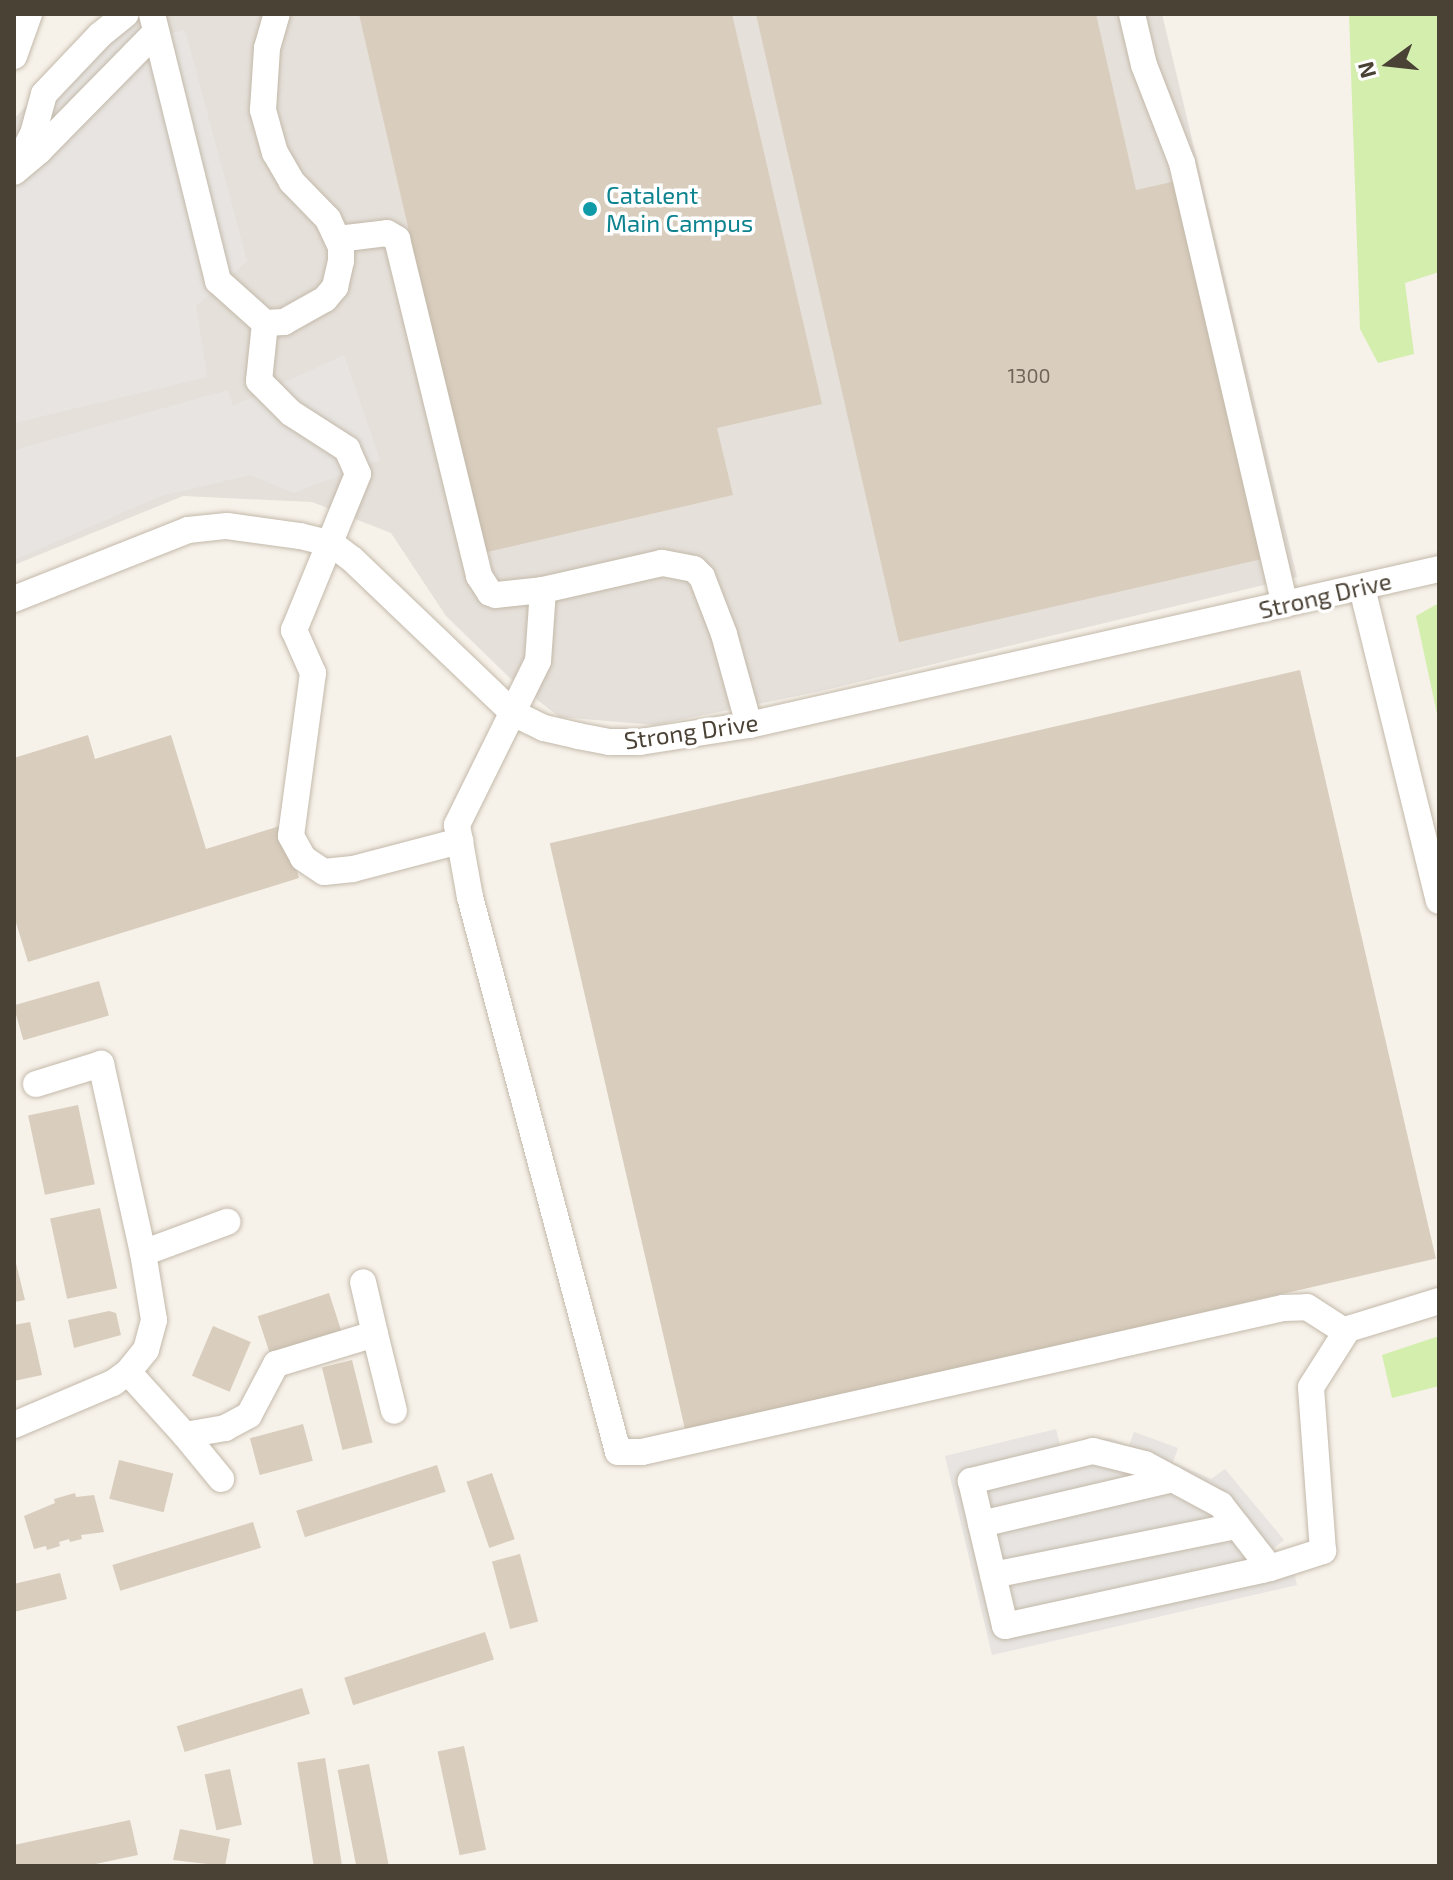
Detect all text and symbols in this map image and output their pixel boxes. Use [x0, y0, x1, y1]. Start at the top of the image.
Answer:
north arrow [1349, 24, 1429, 104]
text: N [1351, 59, 1380, 81]
place label: Catalent Main Campus [606, 181, 753, 237]
marker: Catalent Main Campus [581, 200, 599, 218]
house number: 1300 [1007, 363, 1051, 387]
street label: Strong Drive [1256, 566, 1394, 624]
street label: Strong Drive [622, 707, 760, 755]

